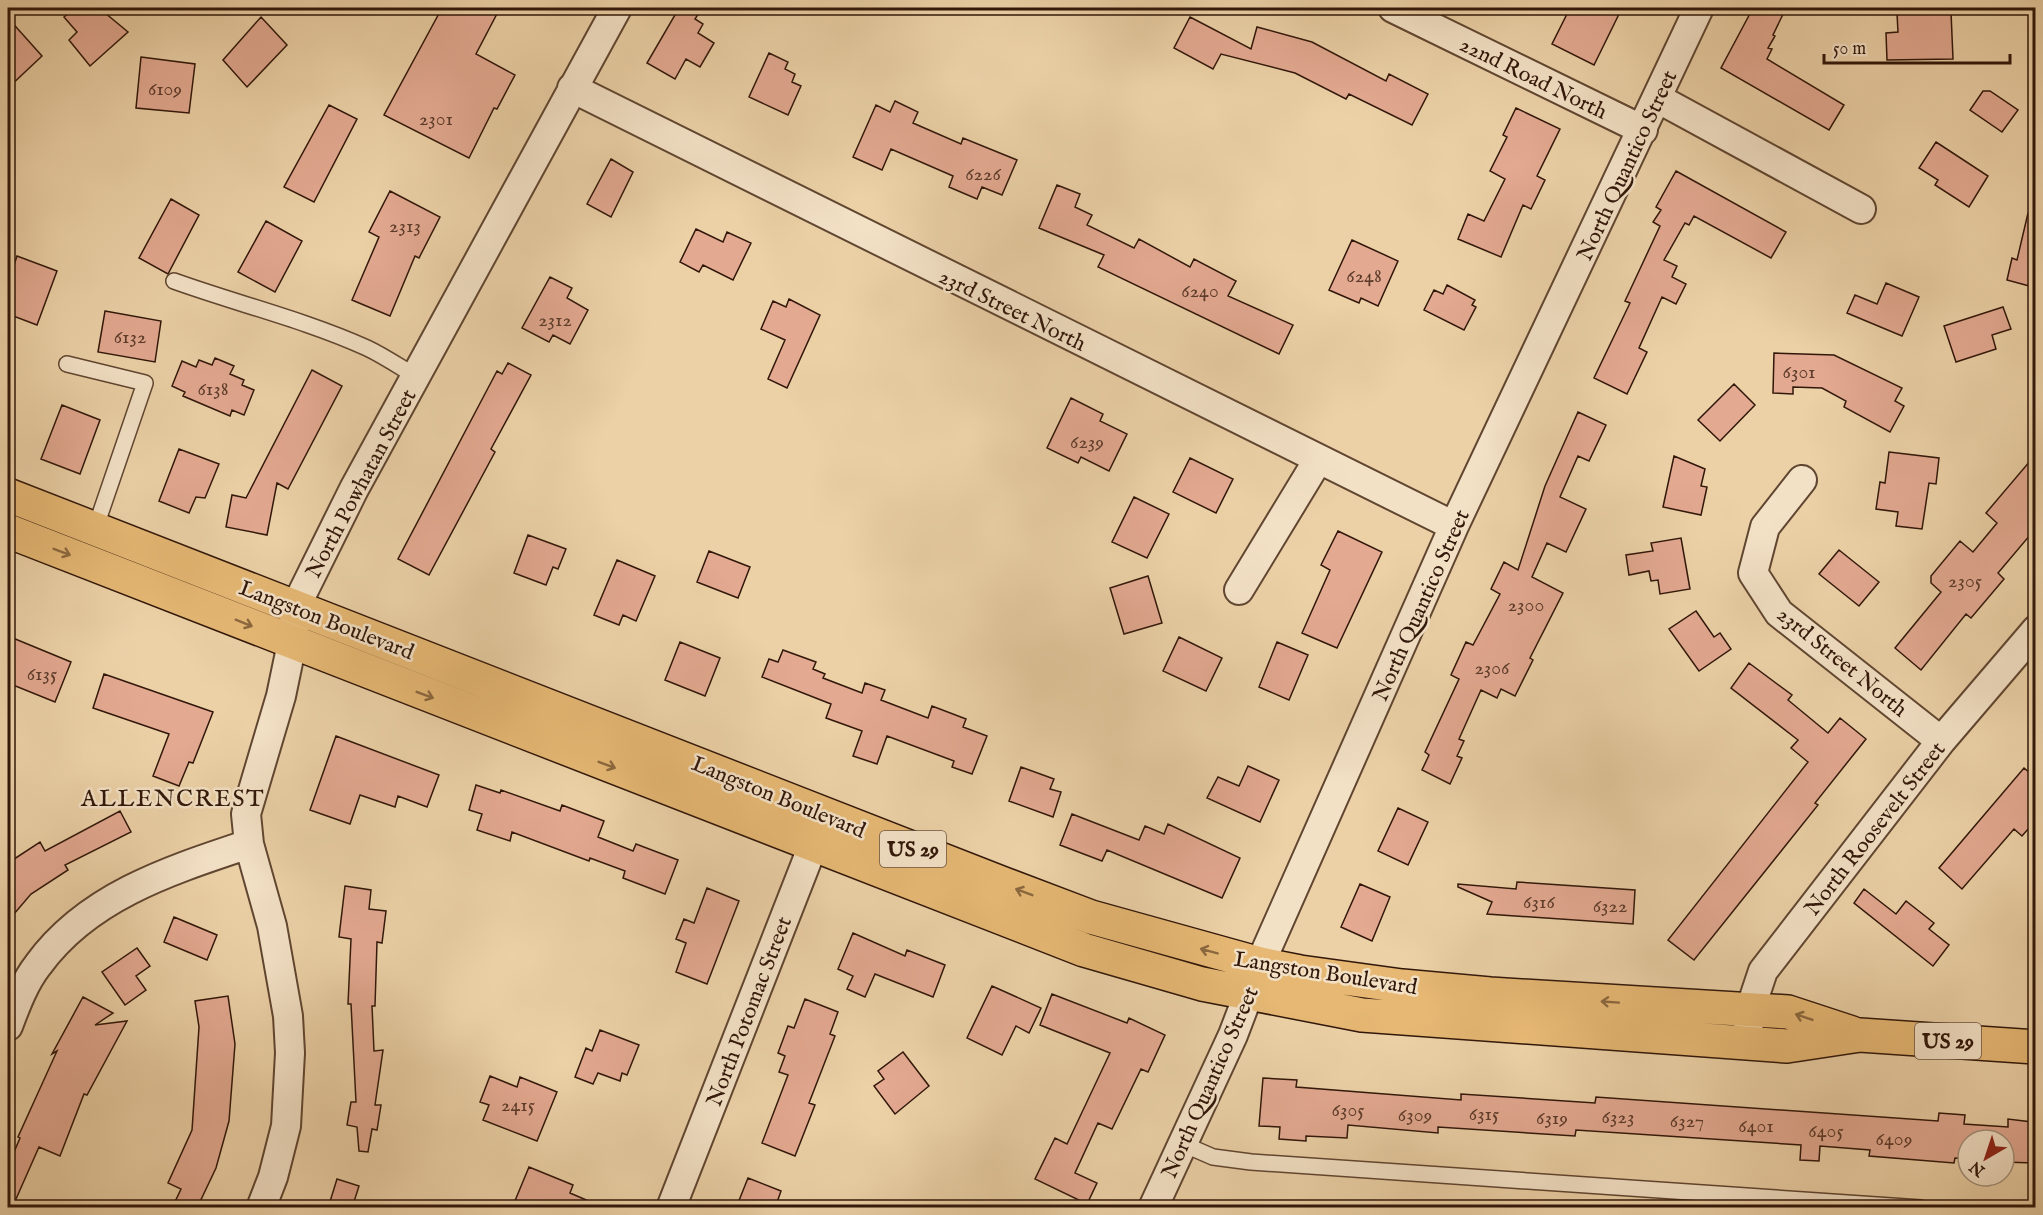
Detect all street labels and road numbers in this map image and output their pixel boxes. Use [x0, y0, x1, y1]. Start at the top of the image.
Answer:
street label: 22nd Road North [1455, 31, 1612, 127]
street label: North Quantico Street [1571, 66, 1684, 266]
street label: 23rd Street North [934, 263, 1090, 359]
street label: North Powhatan Street [300, 384, 424, 583]
street label: North Quantico Street [1367, 505, 1477, 706]
street label: Langston Boulevard [235, 575, 418, 667]
street label: 23rd Street North [1771, 601, 1913, 724]
street label: North Roosevelt Street [1799, 736, 1953, 922]
street label: Langston Boulevard [687, 750, 870, 846]
road number: US 29 [880, 831, 946, 867]
street label: North Potomac Street [701, 912, 799, 1111]
street label: Langston Boulevard [1232, 946, 1420, 1002]
street label: North Quantico Street [1156, 982, 1266, 1183]
road number: US 29 [1915, 1023, 1981, 1059]

